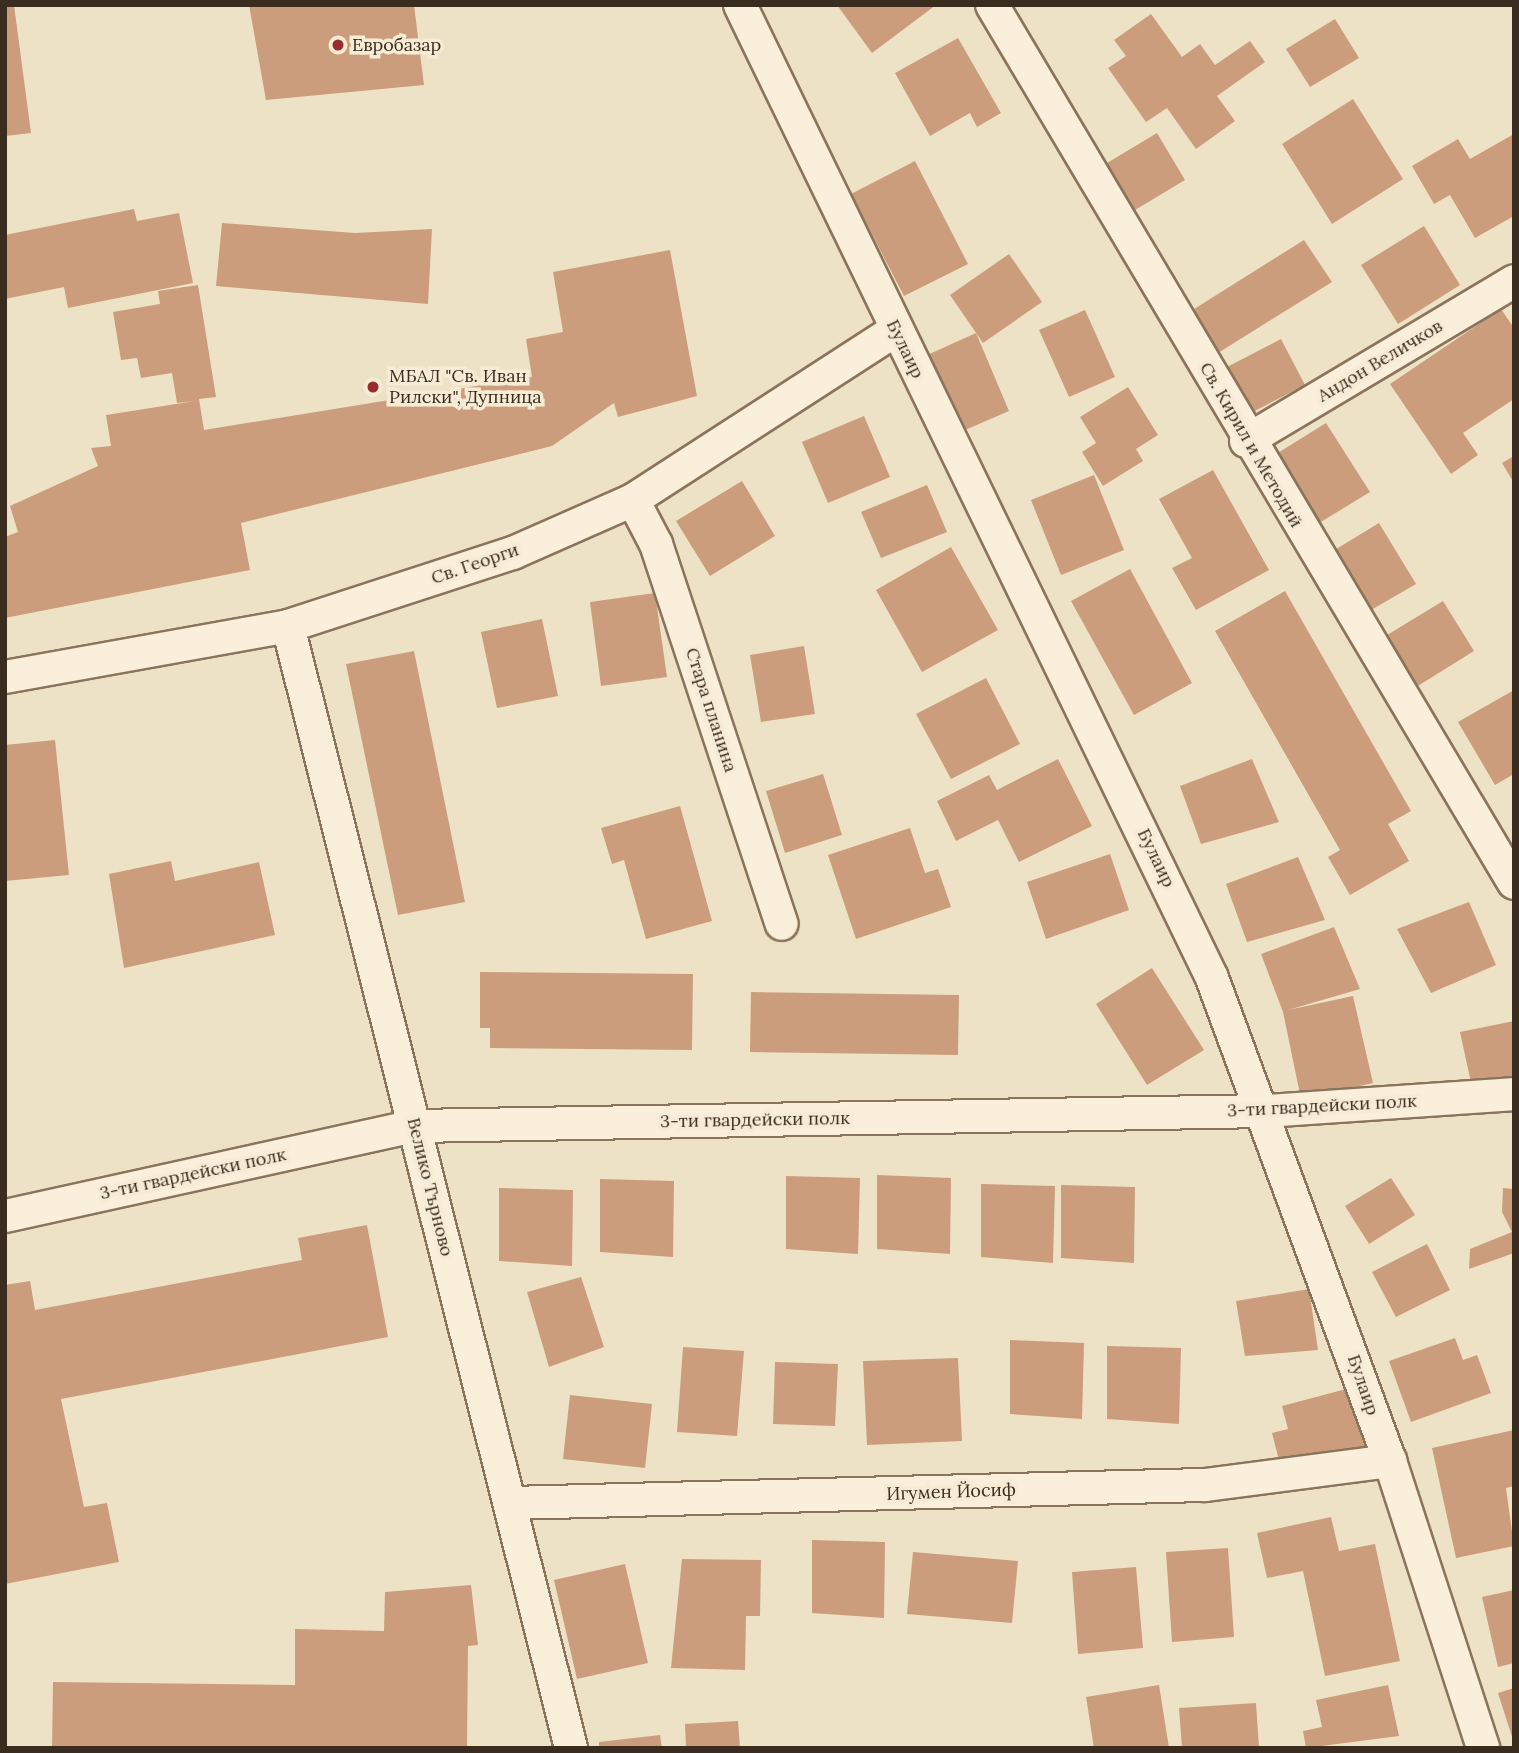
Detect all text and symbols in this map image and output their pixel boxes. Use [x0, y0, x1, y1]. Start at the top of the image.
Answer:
place label: Евробазар [352, 34, 441, 56]
marker: Евробазар [330, 37, 346, 53]
street label: Андон Величков [1314, 315, 1446, 407]
street label: Булаир [882, 316, 928, 382]
street label: Св. Кирил и Методий [1195, 359, 1307, 531]
place label: МБАЛ "Св. Иван Рилски", Дупница [389, 366, 541, 408]
marker: МБАЛ "Св. Иван Рилски", Дупница [363, 377, 383, 397]
street label: Св. Георги [428, 539, 522, 589]
street label: Стара планина [681, 645, 741, 775]
street label: Булаир [1133, 825, 1179, 891]
street label: 3-ти гвардейски полк [1227, 1090, 1417, 1122]
street label: 3-ти гвардейски полк [660, 1108, 850, 1132]
street label: Велико Търново [402, 1115, 458, 1259]
street label: 3-ти гвардейски полк [98, 1144, 288, 1204]
street label: Булаир [1343, 1352, 1383, 1418]
street label: Игумен Йосиф [886, 1479, 1016, 1505]

